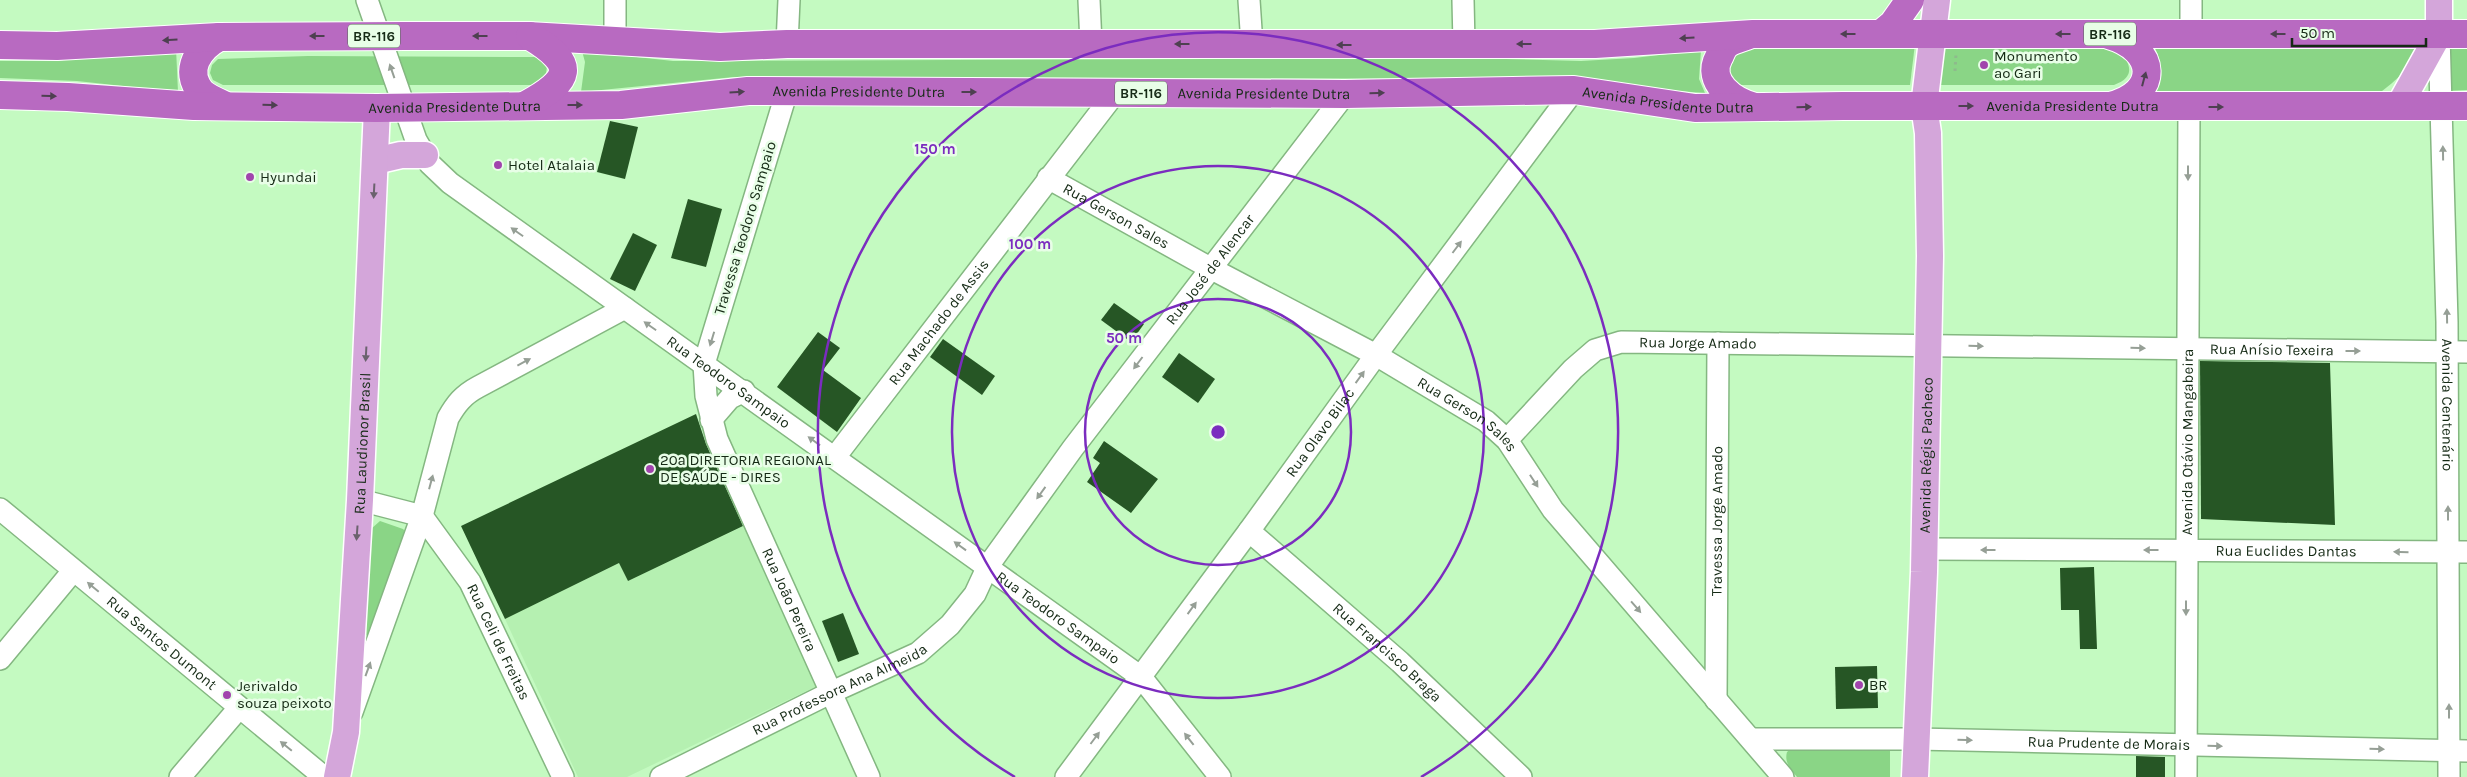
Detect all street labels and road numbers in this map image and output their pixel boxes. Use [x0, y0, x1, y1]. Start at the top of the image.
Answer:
road number: BR-116 [2084, 22, 2136, 46]
road number: BR-116 [348, 24, 400, 48]
street label: Avenida Presidente Dutra [773, 82, 945, 101]
road number: BR-116 [1115, 82, 1167, 105]
street label: Avenida Presidente Dutra [1581, 82, 1754, 117]
street label: Avenida Presidente Dutra [1178, 84, 1350, 103]
street label: Avenida Presidente Dutra [368, 97, 541, 117]
street label: Avenida Presidente Dutra [1986, 97, 2159, 115]
street label: Travessa Teodoro Sampaio [710, 139, 780, 317]
street label: Rua Gerson Sales [1060, 179, 1172, 253]
street label: Rua José de Alencar [1162, 210, 1259, 329]
street label: Rua Machado de Assis [885, 256, 993, 389]
street label: Rua Teodoro Sampaio [663, 332, 794, 432]
street label: Rua Jorge Amado [1639, 333, 1757, 353]
street label: Avenida Centenário [2438, 339, 2457, 471]
street label: Rua Anísio Texeira [2210, 340, 2334, 359]
street label: Avenida Otávio Mangabeira [2178, 349, 2197, 535]
street label: Rua Laudionor Brasil [350, 372, 375, 515]
street label: Rua Gerson Sales [1414, 373, 1521, 455]
street label: Avenida Régis Pacheco [1916, 377, 1937, 533]
street label: Rua Olavo Bilac [1282, 384, 1358, 481]
street label: Travessa Jorge Amado [1708, 446, 1726, 596]
street label: Rua Euclides Dantas [2215, 542, 2357, 560]
street label: Rua João Pereira [758, 545, 820, 654]
street label: Rua Teodoro Sampaio [993, 567, 1123, 668]
street label: Rua Celi de Freitas [463, 581, 534, 703]
street label: Rua Santos Dumont [103, 592, 221, 694]
street label: Rua Francisco Braga [1329, 599, 1445, 706]
street label: Rua Professora Ana Almeida [749, 640, 931, 739]
street label: Rua Prudente de Morais [2027, 732, 2190, 754]

